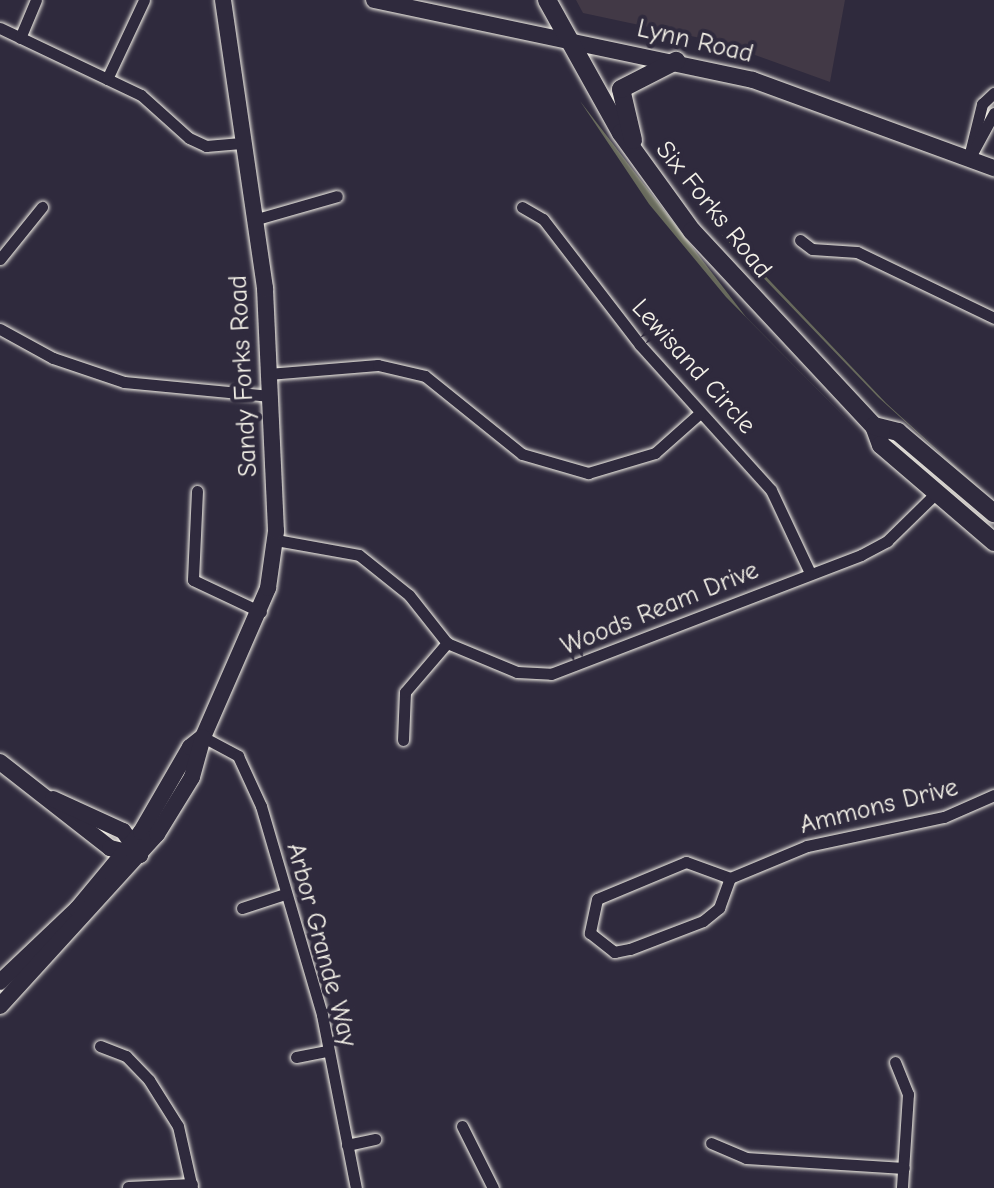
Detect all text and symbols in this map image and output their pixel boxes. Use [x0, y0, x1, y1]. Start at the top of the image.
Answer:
street label: Lynn Road [634, 14, 756, 70]
street label: Six Forks Road [648, 135, 778, 285]
street label: Sandy Forks Road [223, 274, 265, 478]
street label: Lewisand Circle [624, 293, 762, 441]
street label: Woods Ream Drive [557, 555, 763, 663]
street label: Ammons Drive [797, 772, 961, 842]
street label: Arbor Grande Way [279, 840, 363, 1050]

